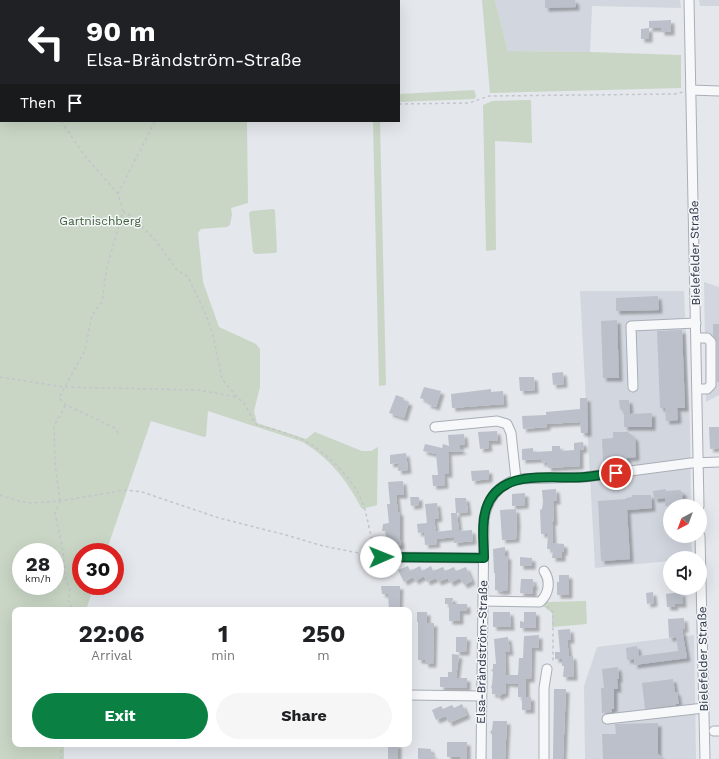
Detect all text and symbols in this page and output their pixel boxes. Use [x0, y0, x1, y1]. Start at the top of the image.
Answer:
text: 90 m [86, 15, 156, 48]
icon: left [20, 16, 72, 68]
text: Elsa-Brändström-Straße [86, 49, 302, 70]
icon: arrive [64, 92, 86, 114]
text: Then [20, 94, 56, 112]
street label: Bielefelder Straße [687, 200, 703, 306]
park label: Gartnischberg [59, 214, 141, 228]
pin [599, 456, 633, 490]
icon: arrive [605, 462, 627, 484]
north arrow [663, 499, 707, 543]
map controls [663, 499, 707, 595]
position arrow [360, 536, 402, 578]
speed limit sign: 30 [72, 543, 124, 595]
button: sound [663, 551, 707, 595]
text: 28 [26, 552, 50, 576]
text: km/h [25, 573, 51, 584]
street label: Elsa-Brändström-Straße [474, 580, 490, 724]
street label: Bielefelder Straße [695, 606, 711, 712]
text: 22:06 [79, 620, 145, 648]
text: 1 [218, 620, 228, 648]
text: 250 [302, 620, 345, 648]
text: Arrival [91, 648, 132, 663]
text: min [211, 648, 235, 663]
text: m [317, 648, 330, 663]
button: Exit [32, 693, 208, 739]
button: Share [216, 693, 392, 739]

